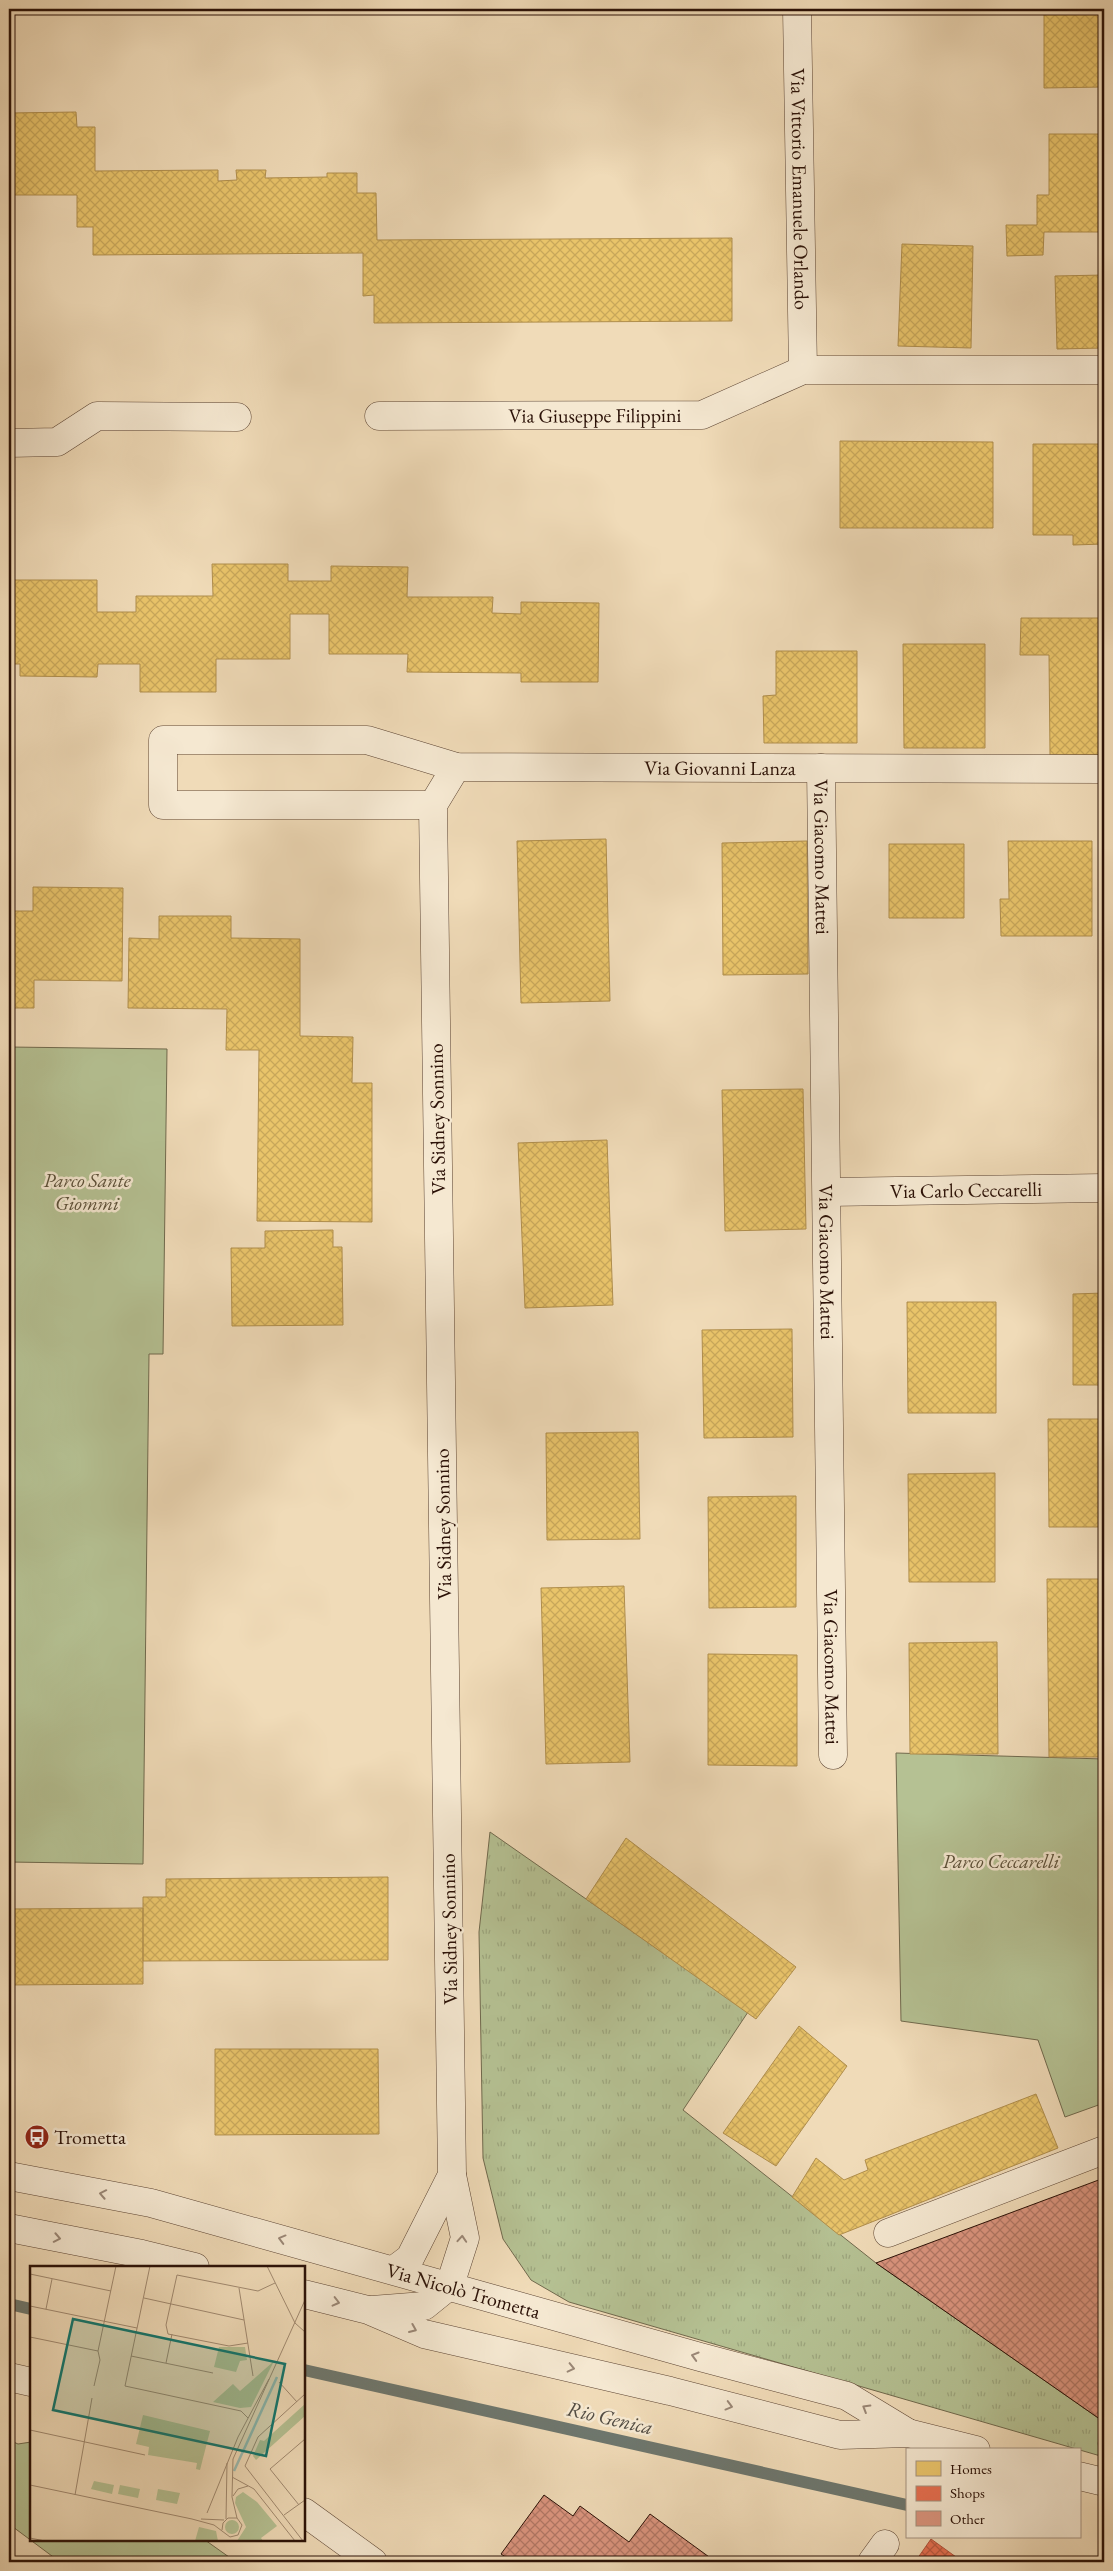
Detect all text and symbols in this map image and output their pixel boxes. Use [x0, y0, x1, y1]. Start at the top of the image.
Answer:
street label: Via Vittorio Emanuele Orlando [785, 68, 815, 310]
street label: Via Giuseppe Filippini [509, 402, 682, 429]
street label: Via Giovanni Lanza [644, 755, 796, 781]
street label: Via Giacomo Mattei [808, 779, 836, 935]
street label: Via Sidney Sonnino [423, 1043, 451, 1195]
park label: Parco Sante Giommi [44, 1167, 131, 1216]
street label: Via Carlo Ceccarelli [890, 1176, 1042, 1204]
street label: Via Giacomo Mattei [813, 1184, 841, 1340]
street label: Via Sidney Sonnino [429, 1448, 457, 1600]
street label: Via Giacomo Mattei [818, 1589, 846, 1745]
park label: Parco Ceccarelli [943, 1848, 1061, 1874]
street label: Via Sidney Sonnino [435, 1853, 463, 2005]
bus stop icon: Trometta [24, 2124, 50, 2150]
place label: Trometta [54, 2124, 126, 2150]
one-way arrow [99, 2189, 108, 2199]
one-way arrow [52, 2232, 61, 2242]
one-way arrow [279, 2234, 287, 2244]
one-way arrow [457, 2234, 468, 2242]
street label: Via Nicolò Trometta [383, 2257, 543, 2325]
inset map [30, 2266, 305, 2541]
one-way arrow [331, 2296, 340, 2307]
one-way arrow [408, 2323, 417, 2334]
one-way arrow [691, 2351, 699, 2361]
one-way arrow [566, 2362, 575, 2373]
water label: Rio Genica [564, 2394, 656, 2441]
one-way arrow [724, 2400, 733, 2411]
one-way arrow [863, 2404, 872, 2414]
legend [906, 2448, 1080, 2538]
text: Homes [950, 2459, 992, 2478]
text: Shops [950, 2483, 985, 2502]
text: Other [950, 2509, 985, 2528]

